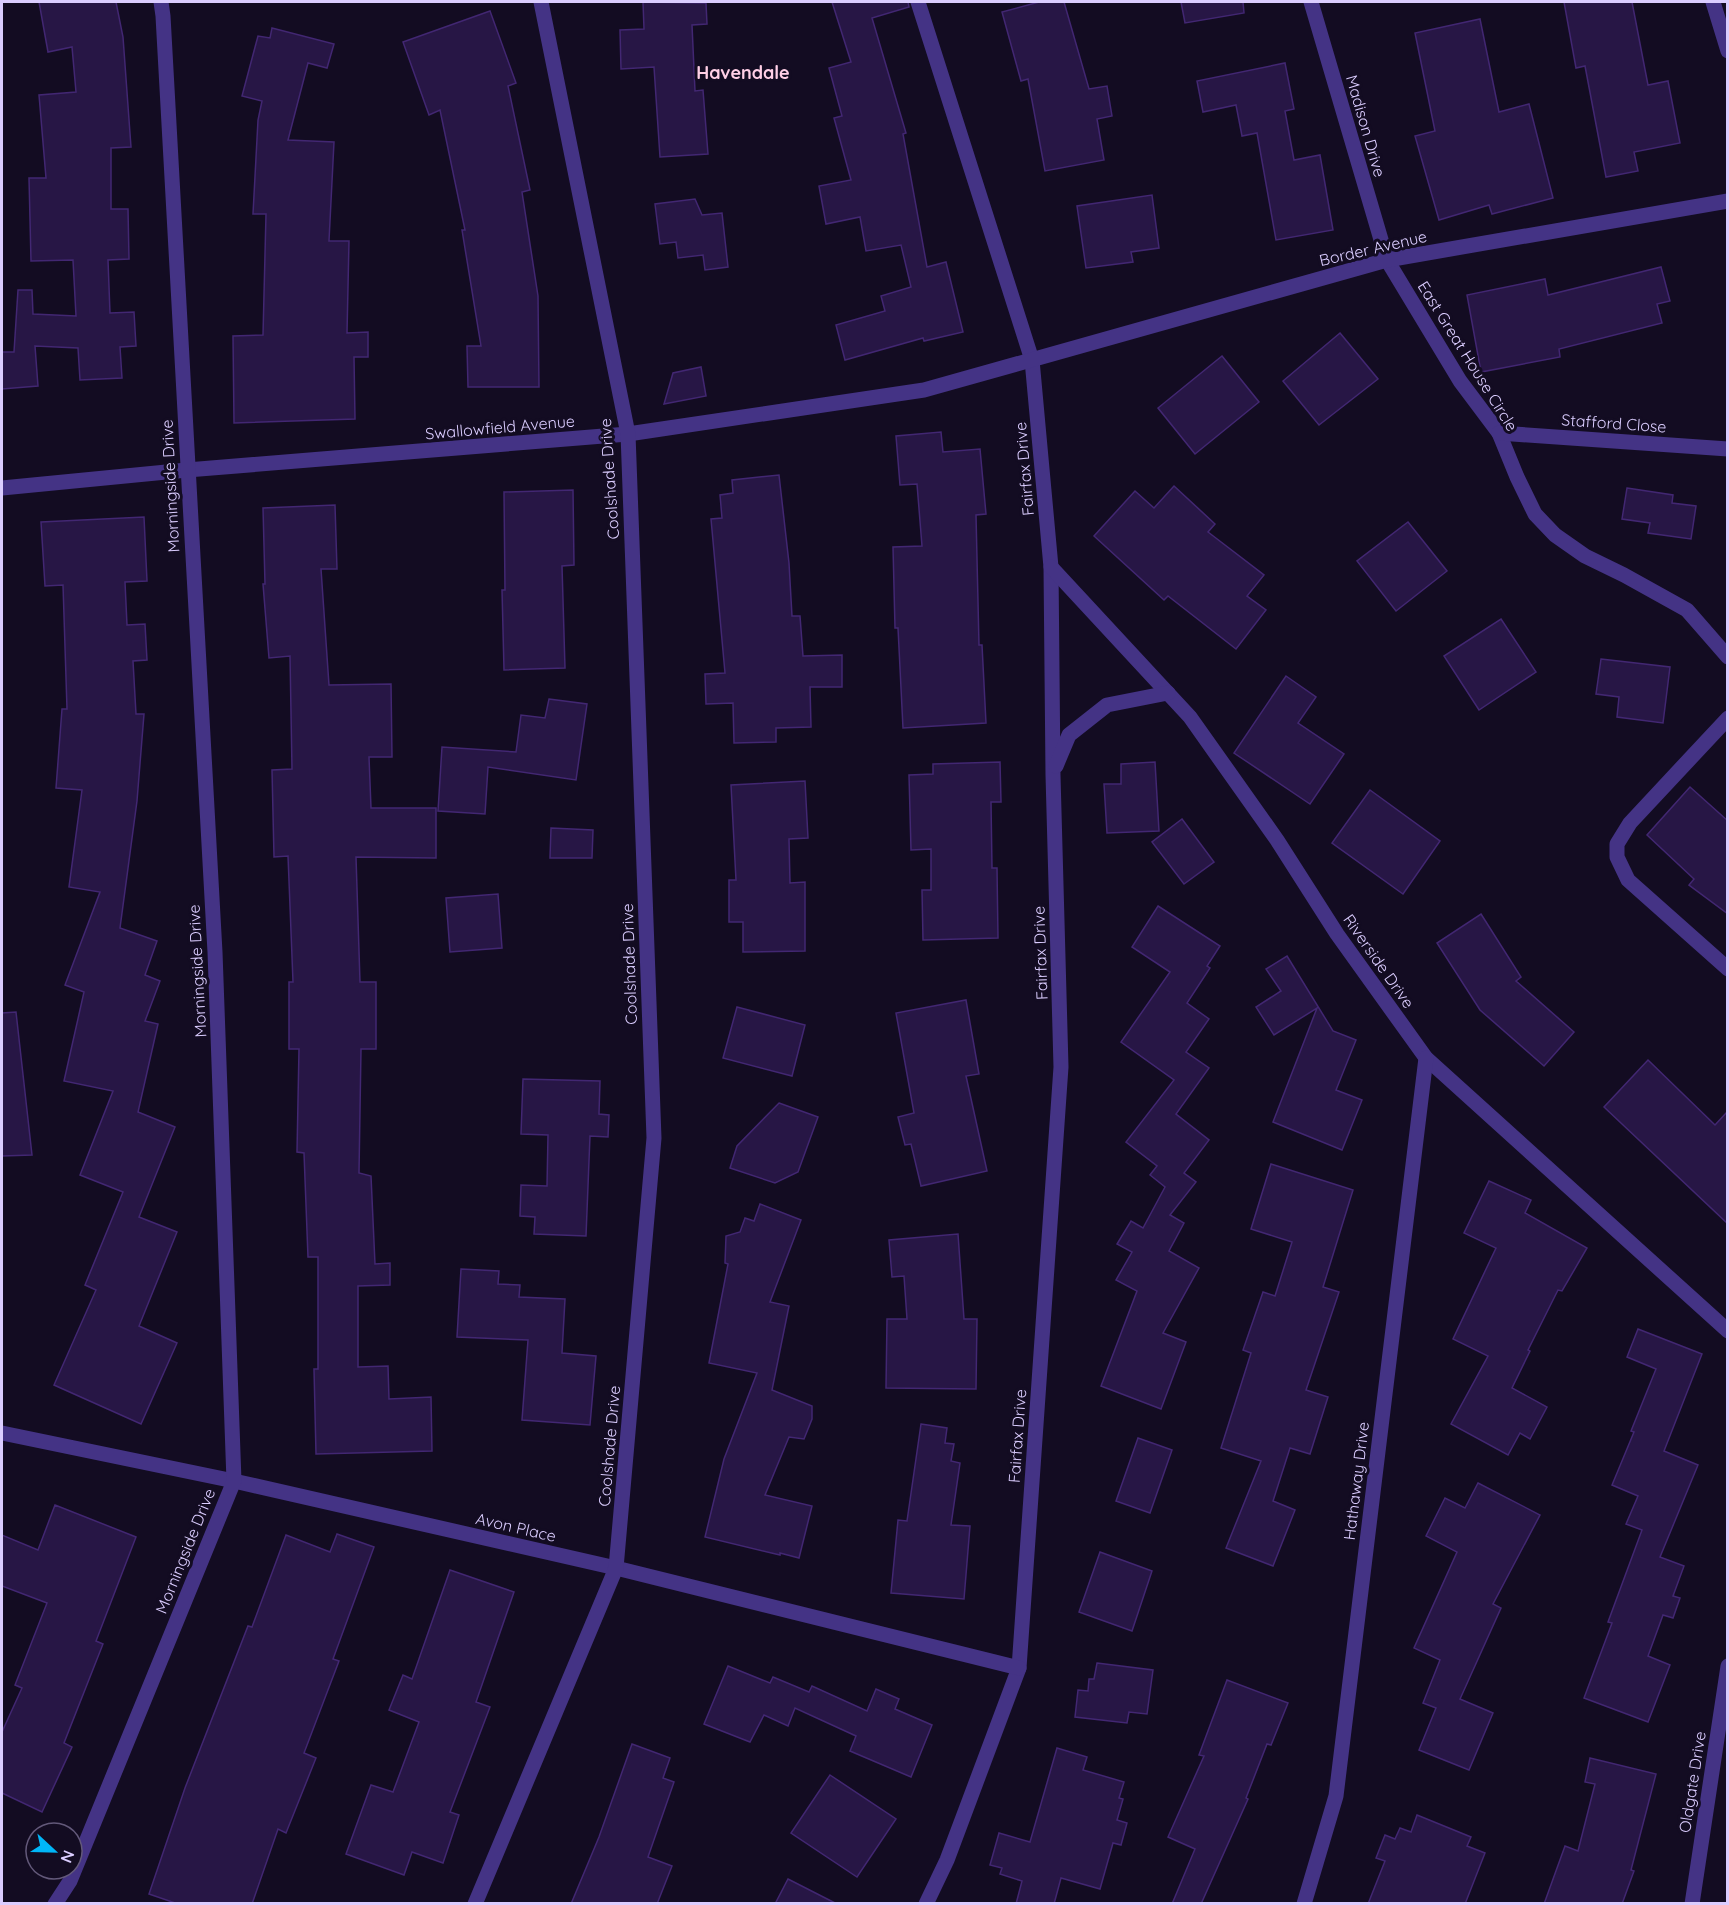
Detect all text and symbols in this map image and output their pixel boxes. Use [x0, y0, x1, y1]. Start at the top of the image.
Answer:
district label: Havendale [696, 61, 790, 84]
street label: Madison Drive [1342, 73, 1390, 179]
street label: Border Avenue [1317, 226, 1429, 270]
street label: East Great House Circle [1414, 277, 1522, 435]
street label: Stafford Close [1561, 409, 1667, 437]
street label: Swallowfield Avenue [424, 410, 576, 444]
street label: Coolshade Drive [595, 418, 623, 540]
street label: Morningside Drive [157, 419, 183, 553]
street label: Fairfax Drive [1010, 421, 1038, 517]
street label: Coolshade Drive [617, 903, 641, 1025]
street label: Morningside Drive [184, 904, 210, 1038]
street label: Fairfax Drive [1028, 906, 1052, 1000]
street label: Riverside Drive [1339, 910, 1419, 1012]
street label: Coolshade Drive [594, 1385, 624, 1507]
street label: Fairfax Drive [1004, 1388, 1030, 1484]
street label: Hathaway Drive [1339, 1421, 1373, 1541]
street label: Morningside Drive [151, 1485, 219, 1617]
street label: Avon Place [474, 1508, 558, 1546]
street label: Oldgate Drive [1674, 1730, 1710, 1834]
north arrow [24, 1821, 84, 1881]
text: N [56, 1847, 79, 1866]

